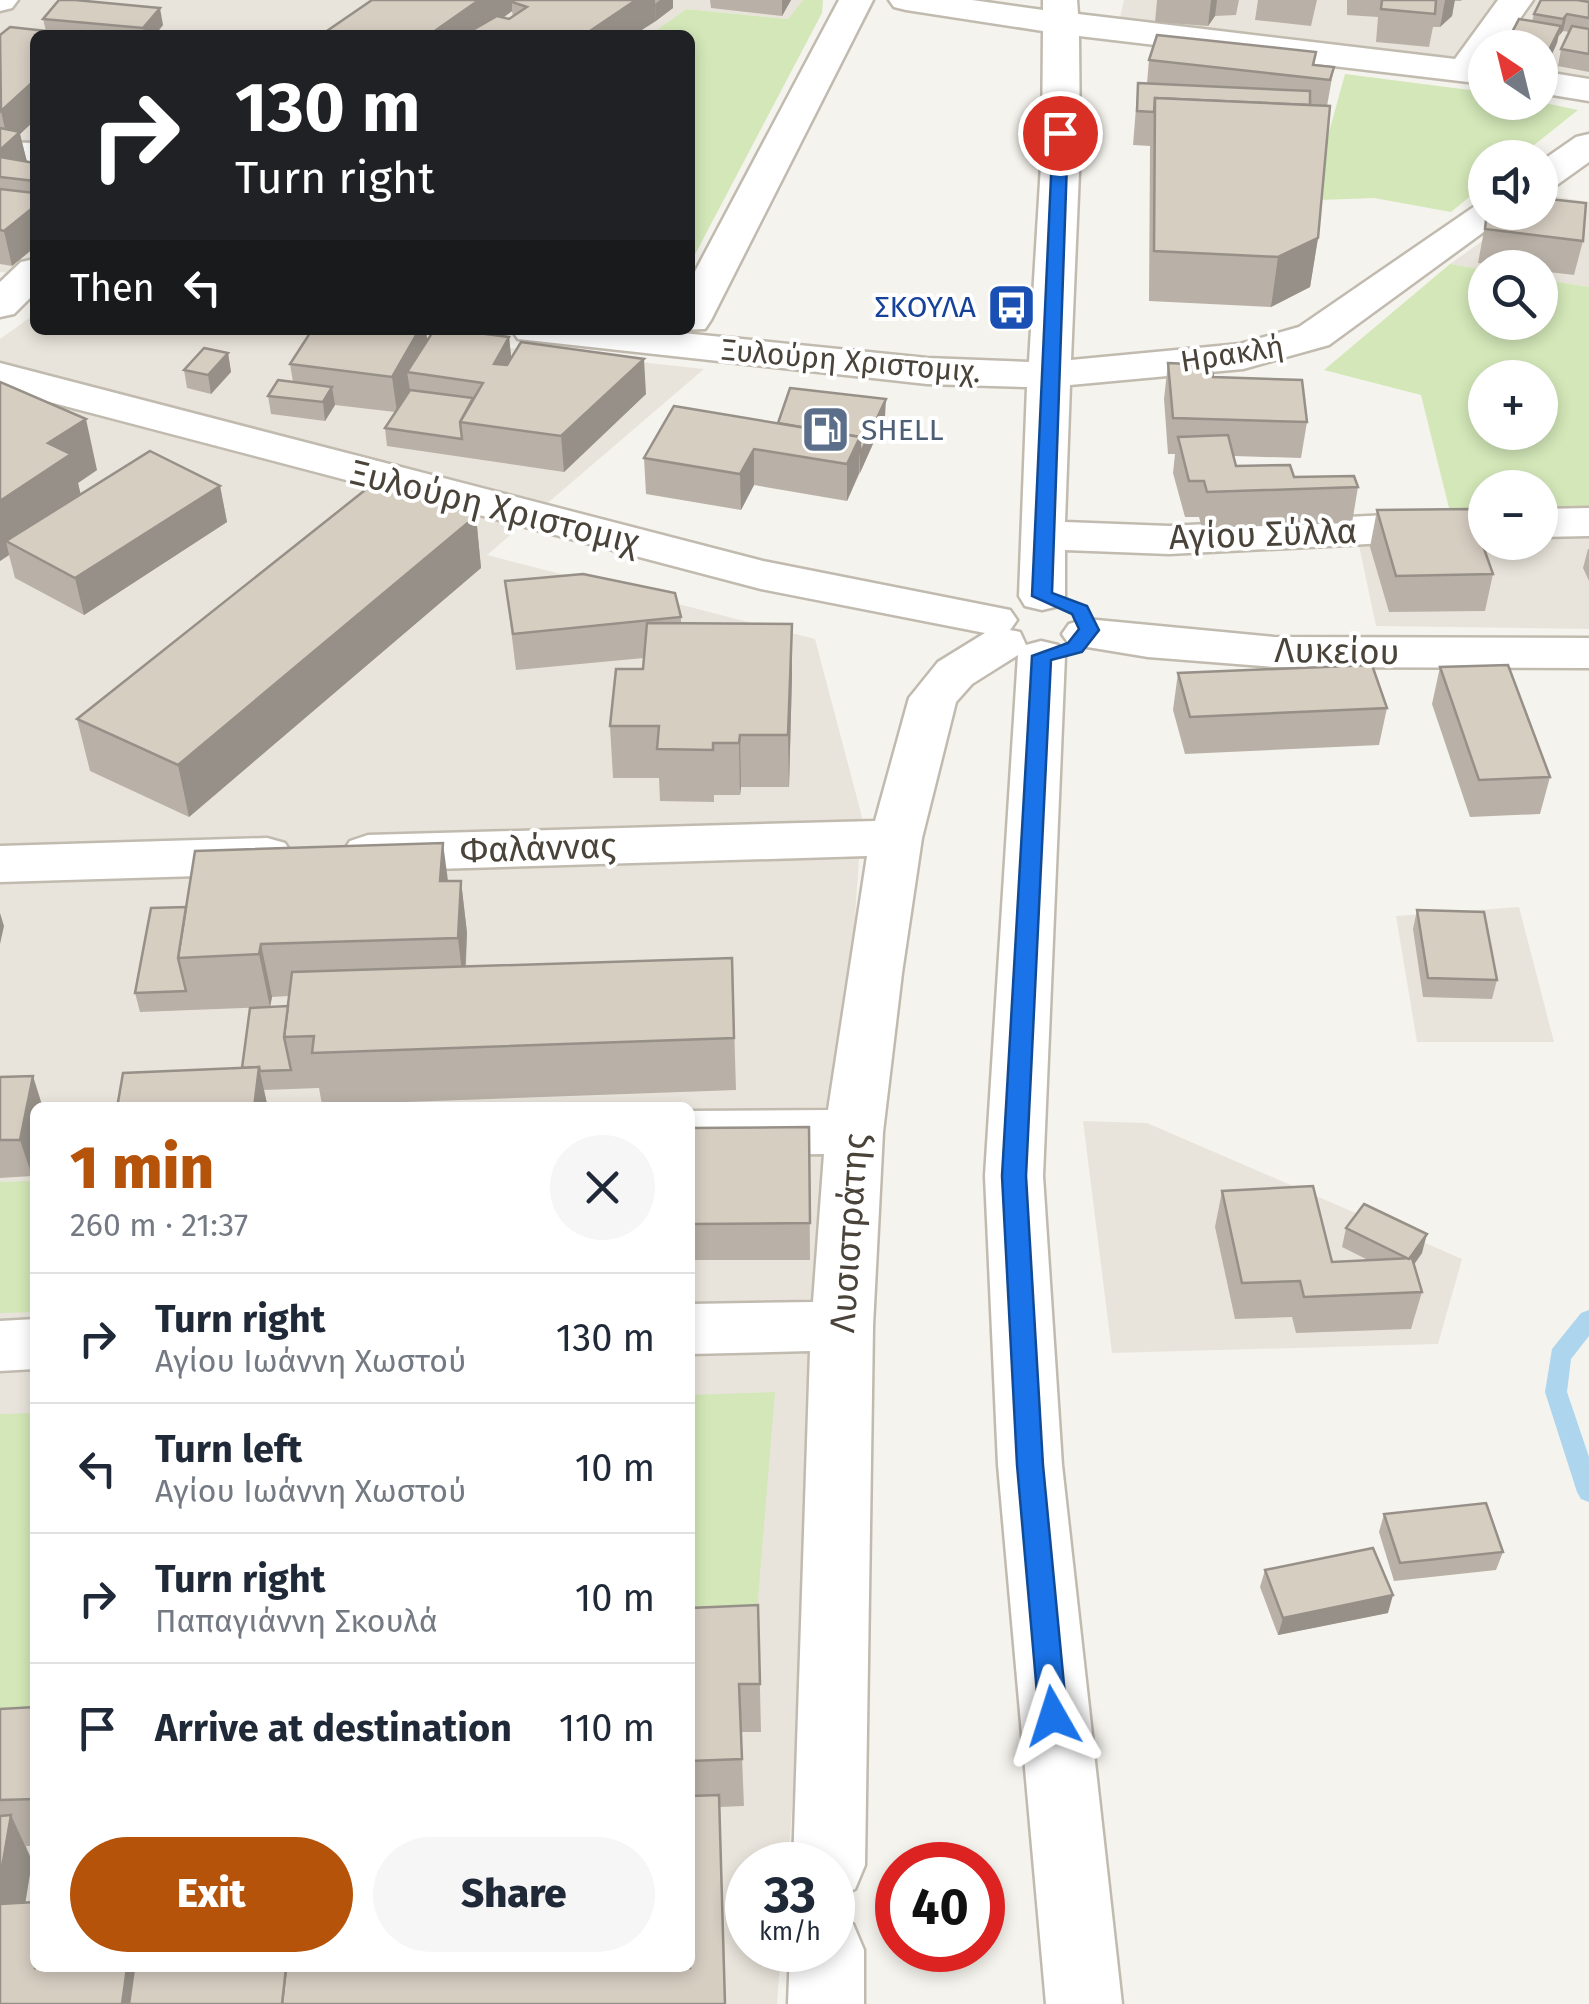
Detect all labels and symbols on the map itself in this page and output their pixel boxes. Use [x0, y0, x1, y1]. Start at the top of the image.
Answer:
north arrow [1468, 30, 1558, 120]
pin [1018, 91, 1103, 176]
bus stop icon: ΣΚΟΥΛΑ [985, 281, 1037, 333]
place label: ΣΚΟΥΛΑ [874, 289, 977, 325]
street label: Ηρακλή [1178, 328, 1286, 380]
street label: Ξυλούρη Χριστομιχ. [720, 332, 982, 390]
fuel station icon: SHELL [800, 404, 852, 456]
place label: SHELL [861, 412, 944, 448]
street label: Ξυλούρη Χριστομιχ [346, 451, 645, 563]
street label: Αγίου Σύλλα [1168, 510, 1358, 558]
street label: Λυκείου [1274, 629, 1400, 673]
street label: Φαλάννας [459, 824, 617, 872]
street label: Λυσιστράτης [821, 1132, 877, 1334]
position arrow [1001, 1664, 1105, 1768]
speed limit sign: 40 [875, 1842, 1005, 1972]

